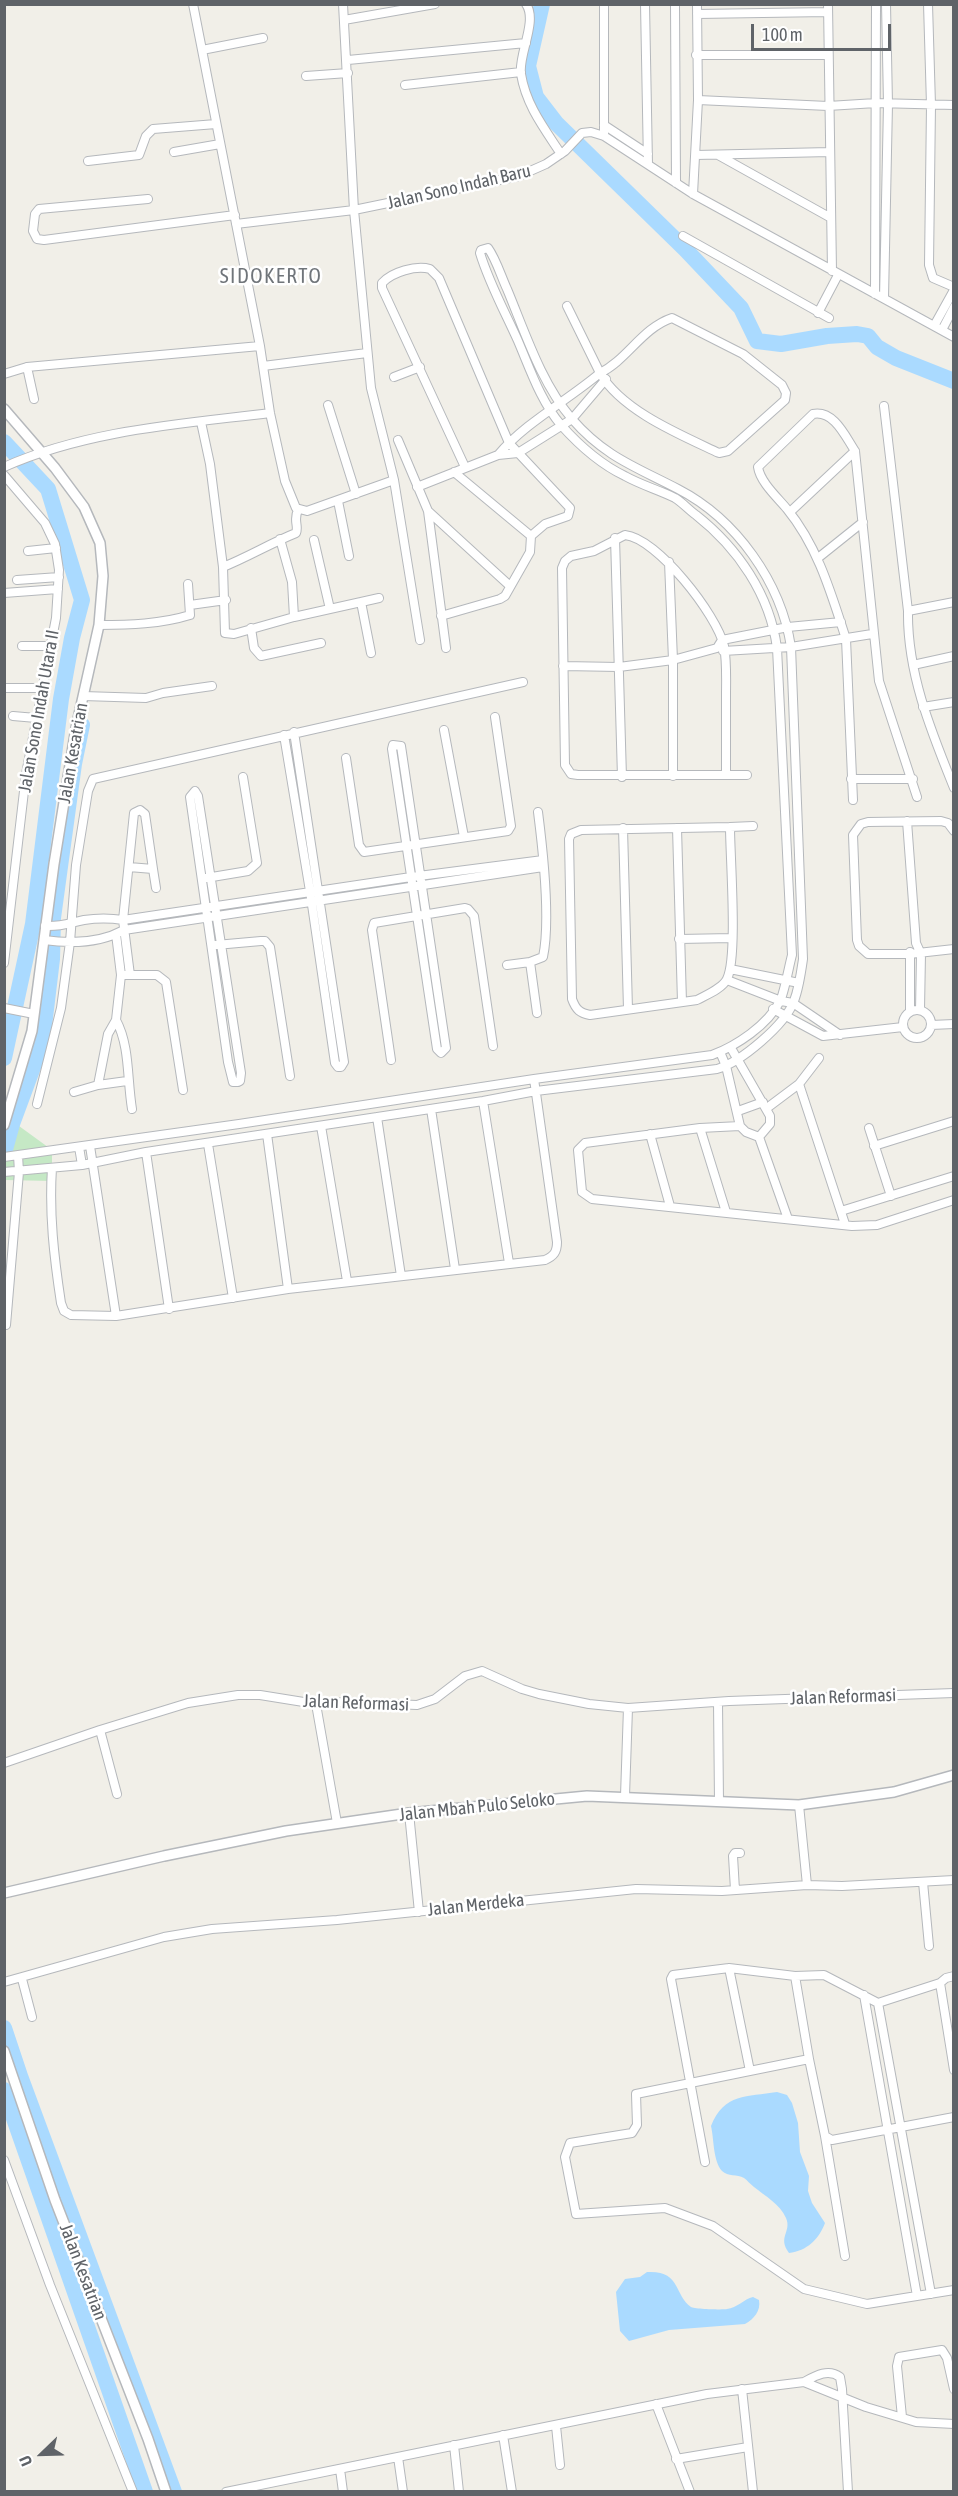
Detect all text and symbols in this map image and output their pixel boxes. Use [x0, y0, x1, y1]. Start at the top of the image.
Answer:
scale bar [754, 12, 894, 50]
text: 100 m [762, 24, 803, 45]
street label: Jalan Sono Indah Baru [385, 160, 533, 214]
district label: SIDOKERTO [220, 263, 322, 289]
street label: Jalan Sono Indah Utara II [14, 628, 64, 794]
street label: Jalan Kesatrian [54, 701, 92, 805]
street label: Jalan Reformasi [790, 1684, 896, 1710]
street label: Jalan Reformasi [303, 1690, 409, 1716]
street label: Jalan Mbah Pulo Seloko [398, 1788, 556, 1826]
street label: Jalan Merdeka [427, 1889, 525, 1921]
street label: Jalan Kesatrian [55, 2221, 111, 2323]
north arrow [12, 2424, 72, 2484]
text: U [15, 2453, 36, 2469]

